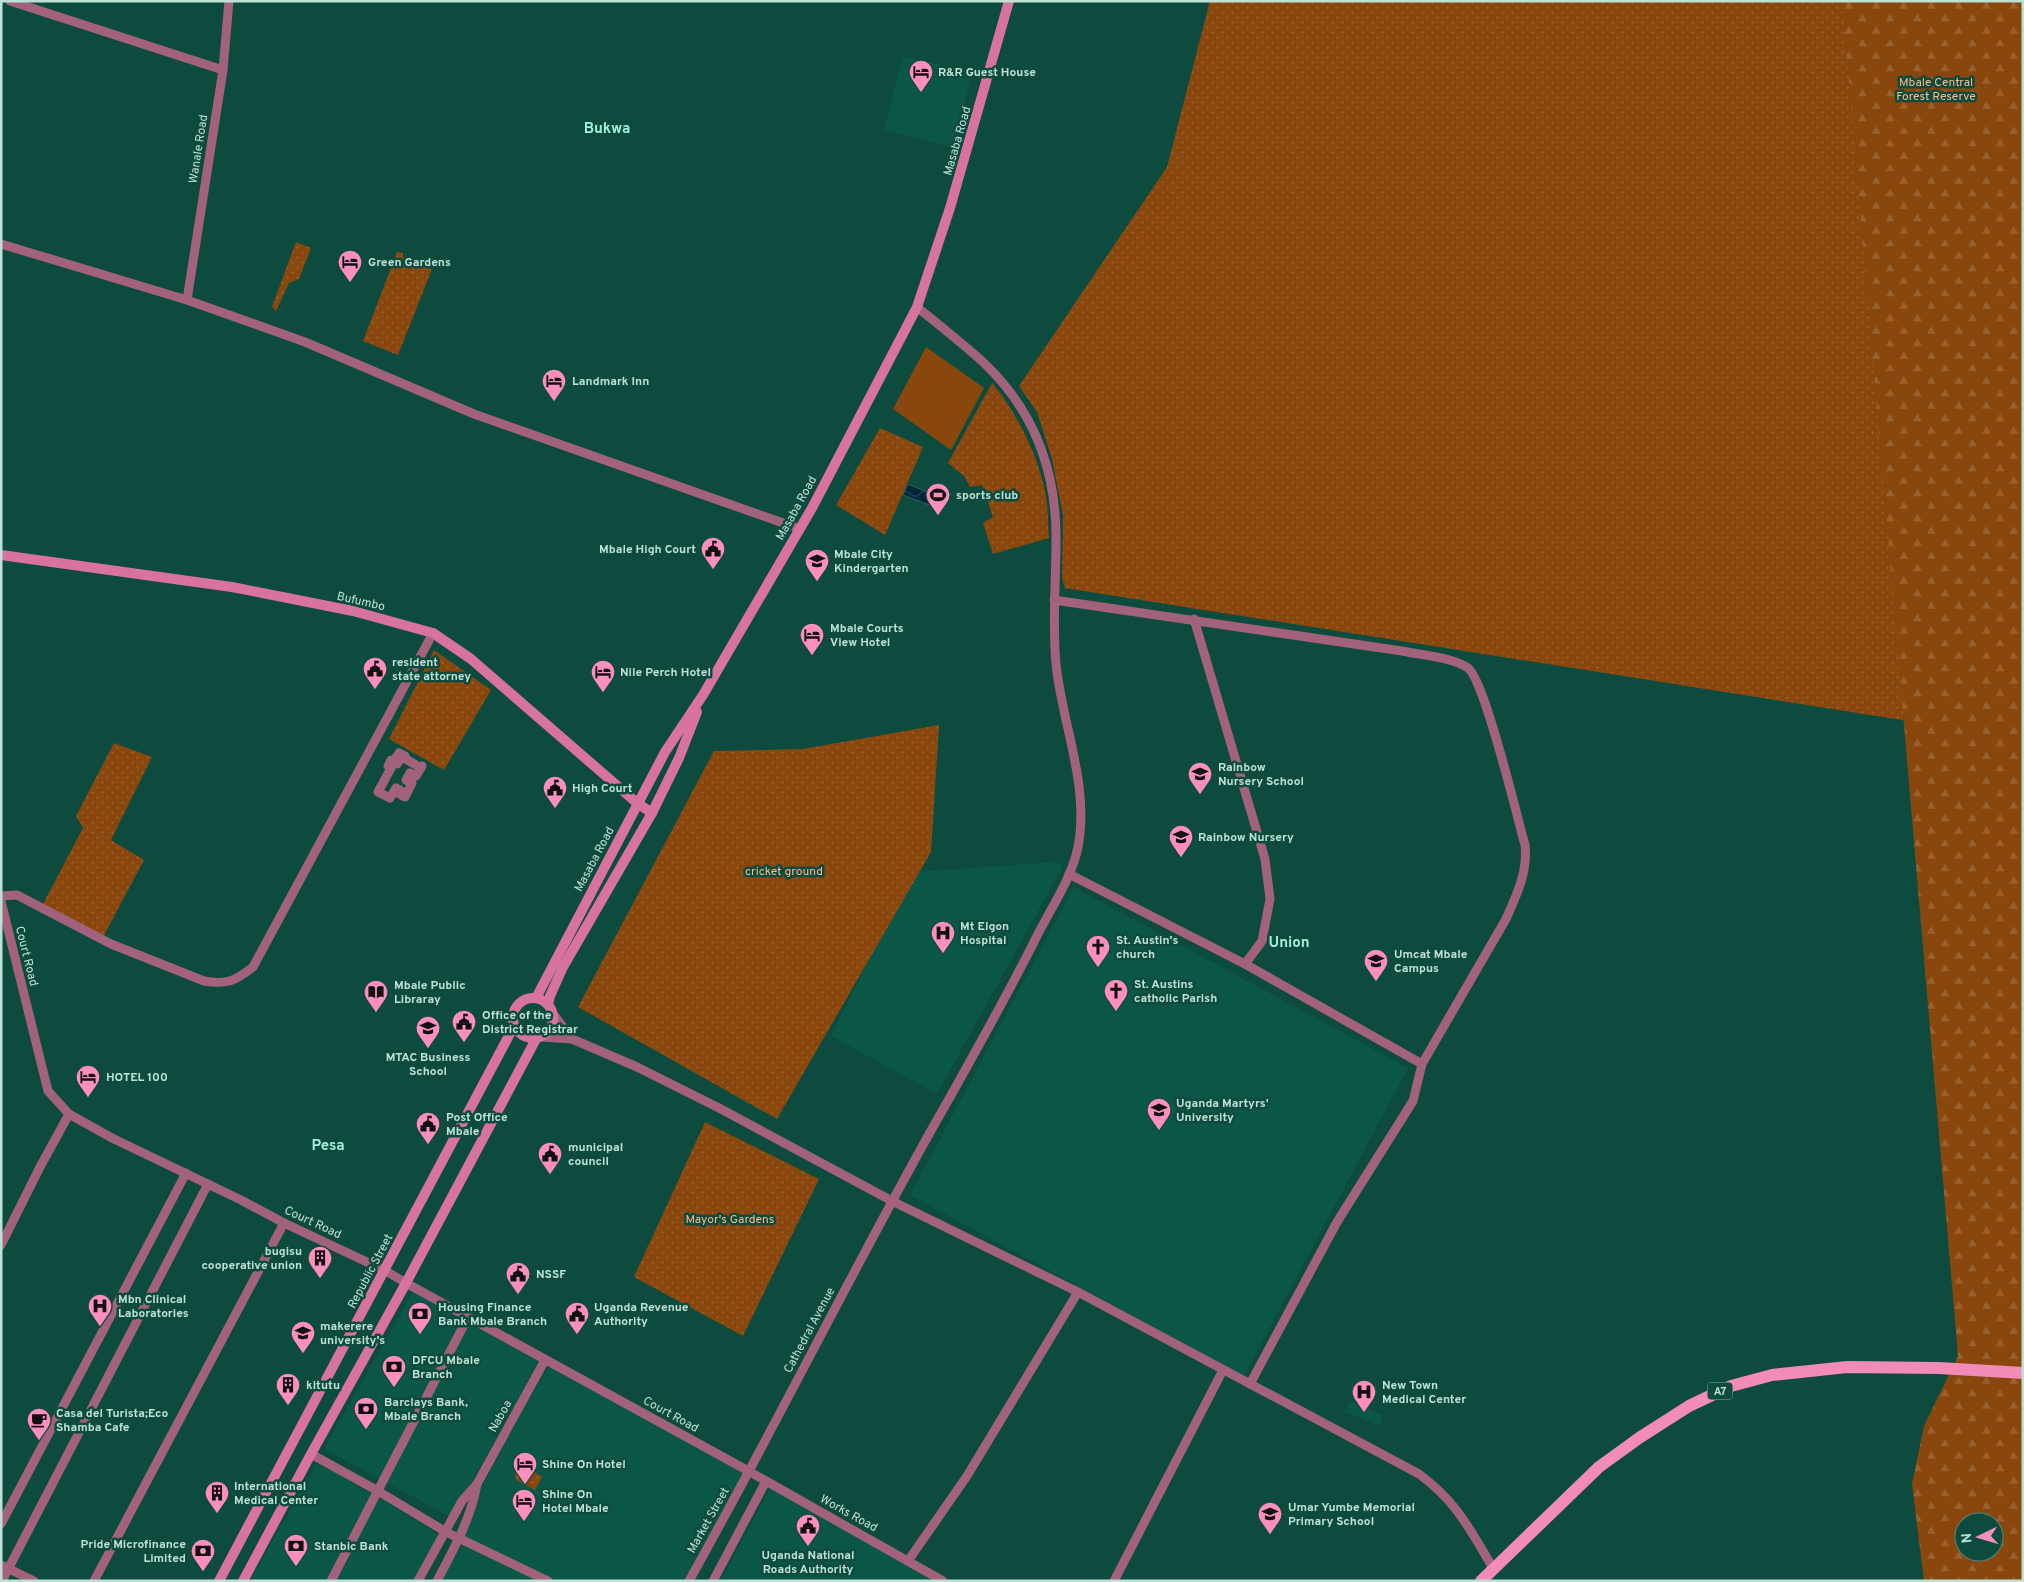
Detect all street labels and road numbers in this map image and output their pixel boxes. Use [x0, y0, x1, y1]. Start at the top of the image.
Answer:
street label: Masaba Road [940, 105, 975, 178]
street label: Wanale Road [186, 114, 212, 185]
street label: Masaba Road [773, 473, 821, 544]
street label: Bufumbo [335, 589, 387, 615]
street label: Masaba Road [571, 824, 619, 895]
street label: Court Road [11, 925, 41, 988]
street label: Court Road [281, 1203, 344, 1243]
street label: Republic Street [344, 1231, 397, 1312]
street label: Cathedral Avenue [781, 1285, 839, 1376]
road number: A7 [1708, 1382, 1732, 1400]
street label: Court Road [640, 1393, 701, 1437]
street label: Naboa [485, 1397, 516, 1435]
street label: Market Street [684, 1485, 734, 1556]
street label: Works Road [817, 1491, 880, 1536]

